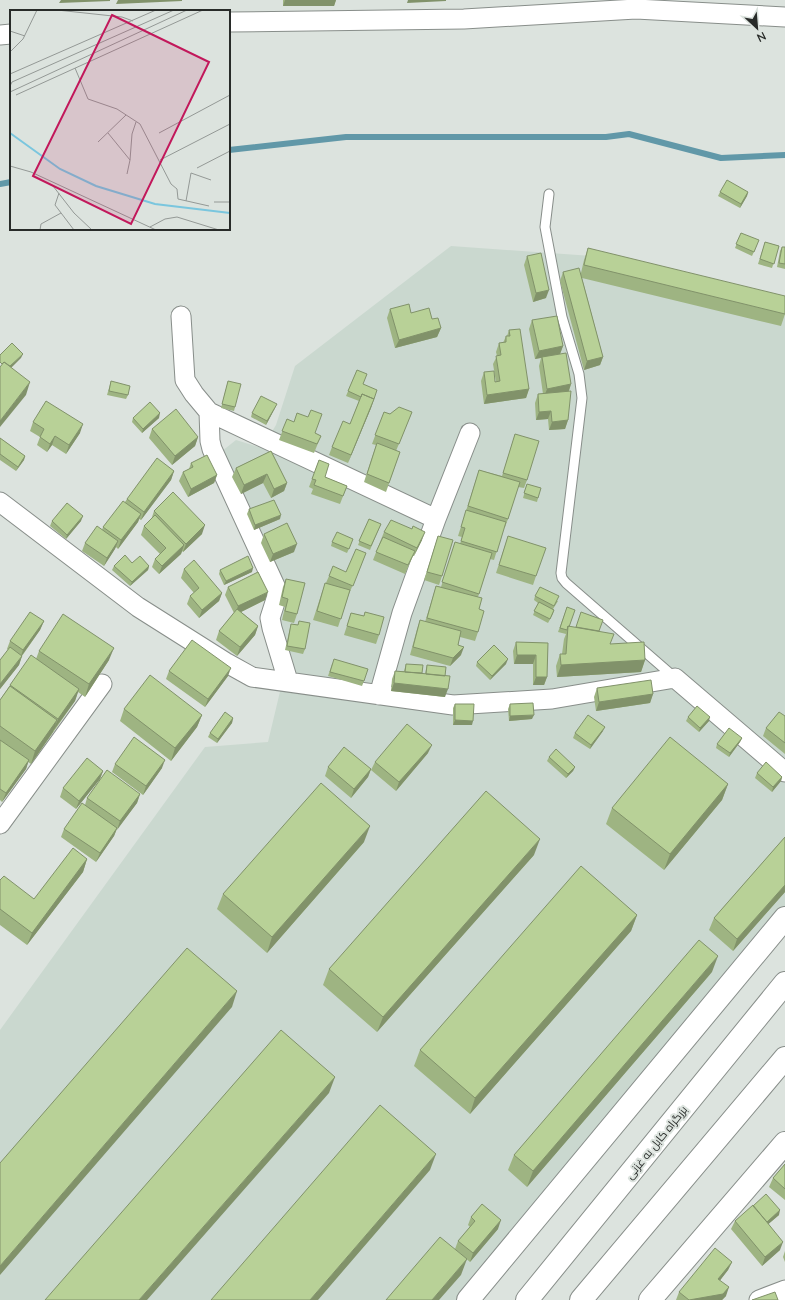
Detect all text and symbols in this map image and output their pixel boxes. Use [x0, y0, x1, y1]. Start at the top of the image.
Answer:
north arrow [737, 8, 777, 48]
inset map [10, 10, 230, 230]
text: N [755, 30, 768, 45]
street label: بزرگراه کابل به غزنی [623, 1103, 690, 1182]

